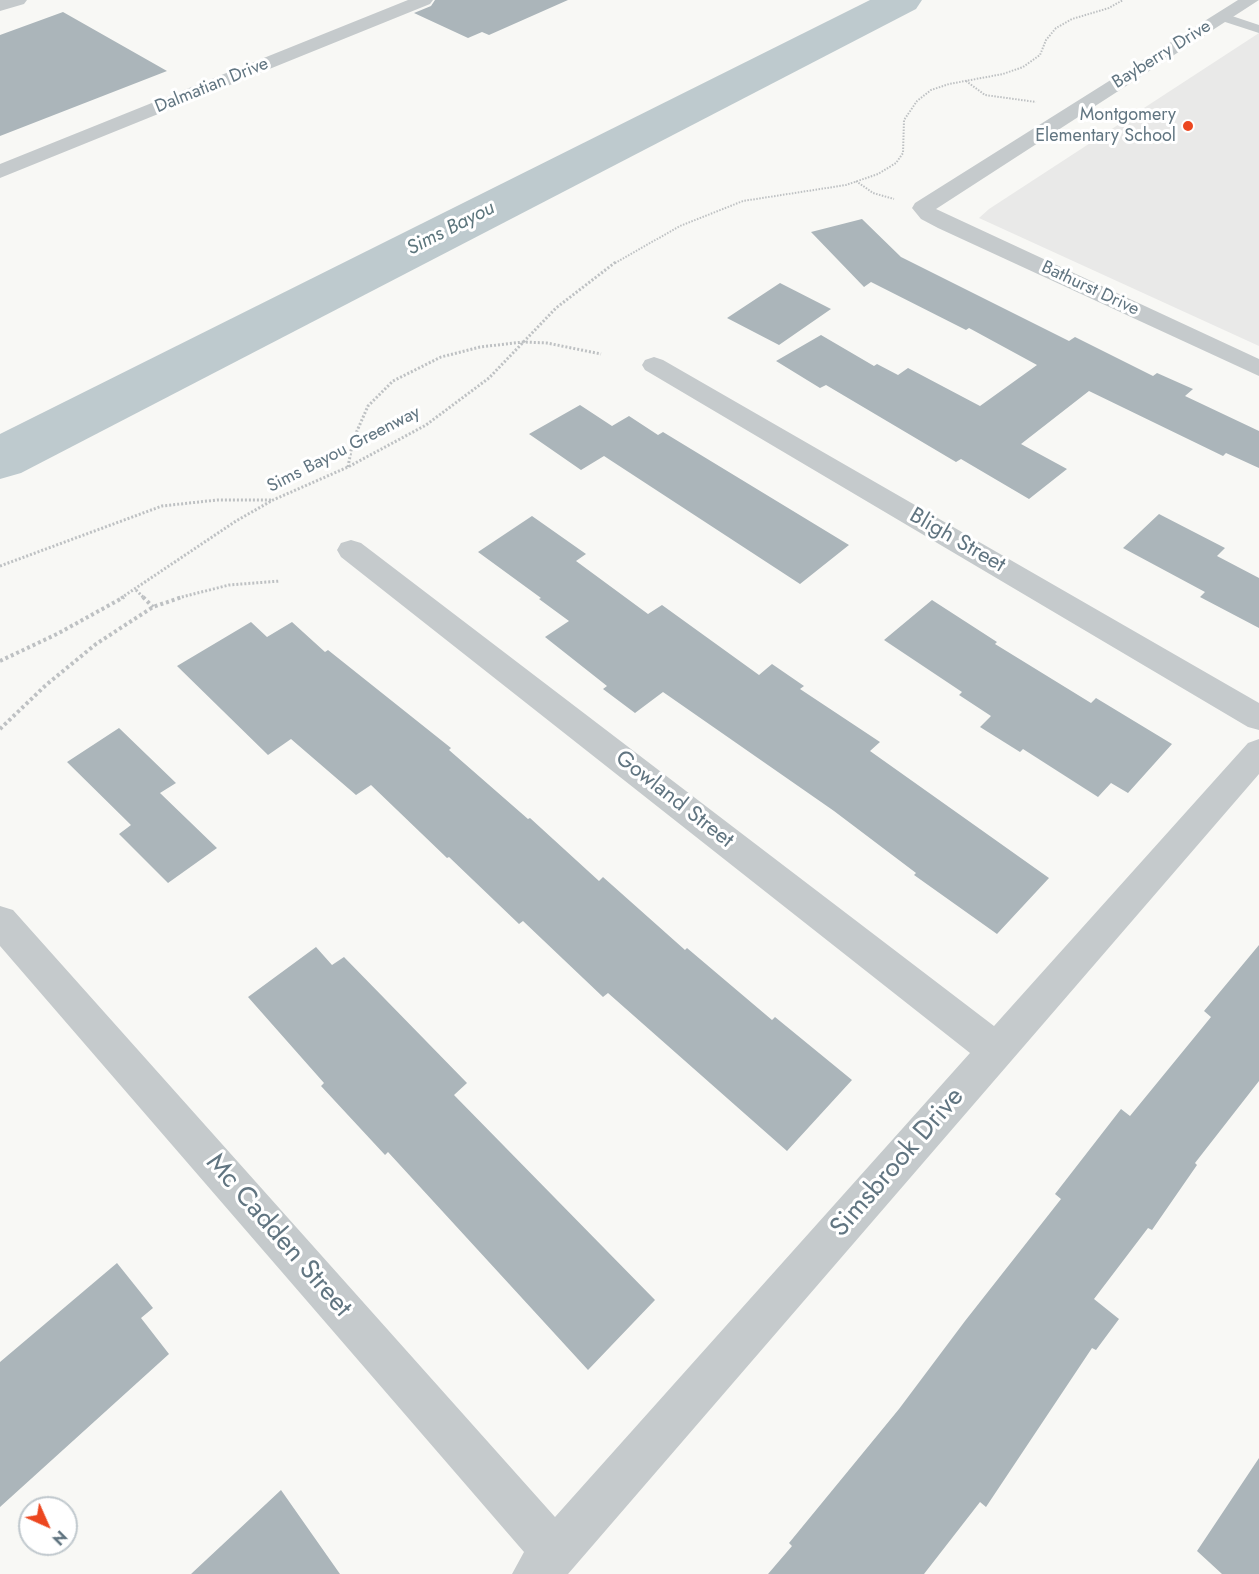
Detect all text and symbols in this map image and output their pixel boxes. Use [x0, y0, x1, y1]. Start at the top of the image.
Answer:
street label: Bayberry Drive [1109, 16, 1215, 94]
street label: Dalmatian Drive [152, 53, 272, 119]
place label: Montgomery Elementary School [1035, 105, 1176, 148]
marker: Montgomery Elementary School [1181, 119, 1195, 133]
water label: Sims Bayou [403, 197, 499, 261]
street label: Bathurst Drive [1038, 257, 1142, 321]
street label: Sims Bayou Greenway [264, 402, 424, 498]
street label: Bligh Street [904, 503, 1010, 579]
street label: Gowland Street [610, 746, 738, 854]
street label: Simsbrook Drive [824, 1082, 972, 1244]
street label: Mc Cadden Street [198, 1148, 358, 1324]
north arrow [18, 1496, 78, 1556]
text: N [47, 1525, 72, 1550]

